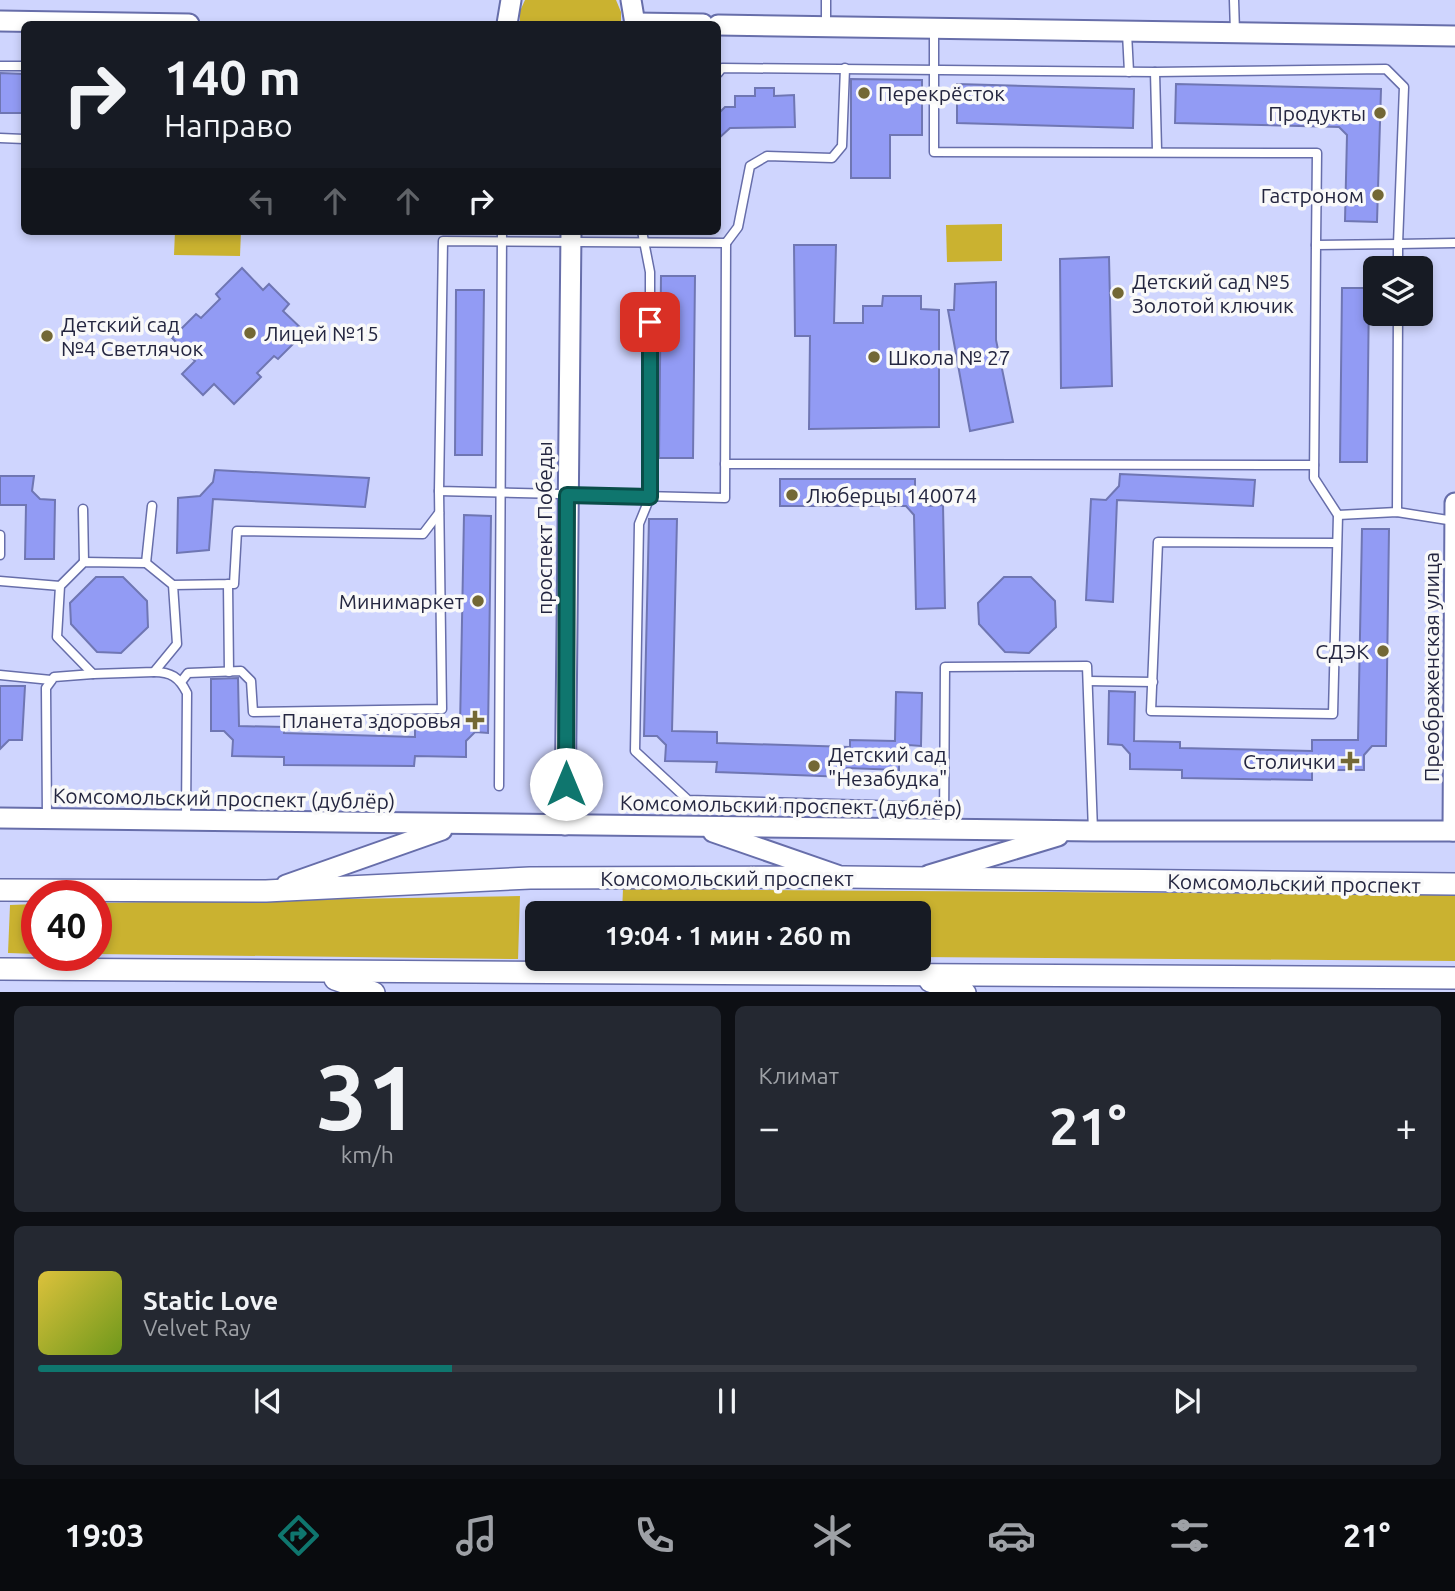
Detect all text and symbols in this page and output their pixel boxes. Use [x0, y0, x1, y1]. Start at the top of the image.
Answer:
icon: right [49, 49, 140, 140]
text: 140 m [164, 49, 301, 104]
place label: Перекрёсток [878, 81, 1005, 105]
marker: Перекрёсток [856, 85, 872, 101]
place label: Продукты [1268, 101, 1366, 125]
marker: Продукты [1372, 105, 1388, 121]
text: Направо [164, 107, 293, 143]
icon: left [243, 182, 281, 220]
icon: ahead [316, 182, 354, 220]
icon: ahead [389, 182, 427, 220]
icon: right [462, 182, 500, 220]
place label: Гастроном [1261, 183, 1364, 207]
marker: Гастроном [1370, 187, 1386, 203]
map controls [1363, 256, 1433, 326]
button: layers [1363, 256, 1433, 326]
place label: Детский сад №5 Золотой ключик [1132, 269, 1294, 317]
marker: Детский сад №5 Золотой ключик [1110, 285, 1126, 301]
pin [620, 292, 680, 352]
icon: arrive [631, 303, 669, 341]
place label: Детский сад №4 Светлячок [61, 312, 203, 360]
place label: Лицей №15 [264, 321, 379, 345]
marker: Лицей №15 [242, 325, 258, 341]
marker: Детский сад №4 Светлячок [39, 328, 55, 344]
place label: Школа № 27 [888, 345, 1011, 369]
marker: Школа № 27 [866, 349, 882, 365]
street label: проспект Победы [532, 441, 556, 615]
place label: Люберцы 140074 [806, 483, 977, 507]
marker: Люберцы 140074 [784, 487, 800, 503]
street label: Преображенская улица [1419, 552, 1443, 782]
place label: Минимаркет [339, 589, 465, 613]
marker: Минимаркет [470, 593, 486, 609]
place label: СДЭК [1315, 639, 1369, 663]
marker: СДЭК [1375, 643, 1391, 659]
place label: Планета здоровья [282, 708, 461, 732]
marker: Планета здоровья [467, 712, 483, 728]
place label: Детский сад "Незабудка" [828, 742, 948, 790]
position arrow [529, 747, 603, 821]
place label: Столички [1243, 749, 1336, 773]
marker: Столички [1342, 753, 1358, 769]
marker: Детский сад "Незабудка" [806, 758, 822, 774]
street label: Комсомольский проспект (дублёр) [53, 783, 395, 813]
street label: Комсомольский проспект (дублёр) [620, 790, 962, 820]
street label: Комсомольский проспект [600, 866, 854, 890]
street label: Комсомольский проспект [1167, 869, 1421, 897]
speed limit sign: 40 [21, 880, 112, 971]
text: 19:04 · 1 мин · 260 m [605, 921, 851, 950]
text: 31 [316, 1045, 419, 1147]
text: Климат [759, 1063, 839, 1088]
text: 21° [1049, 1097, 1126, 1155]
text: − [759, 1106, 780, 1148]
text: + [1396, 1106, 1417, 1148]
text: km/h [341, 1142, 394, 1167]
text: Static Love [143, 1286, 278, 1315]
text: Velvet Ray [143, 1315, 251, 1340]
icon: previous [249, 1382, 287, 1420]
icon: pause [708, 1382, 746, 1420]
icon: next [1168, 1382, 1206, 1420]
icon: directions [274, 1511, 323, 1560]
icon: music [452, 1511, 501, 1560]
icon: phone [630, 1511, 679, 1560]
icon: climate [808, 1511, 857, 1560]
icon: car [987, 1511, 1036, 1560]
icon: filters [1165, 1511, 1214, 1560]
text: 19:03 [65, 1517, 145, 1553]
text: 21° [1343, 1517, 1390, 1553]

